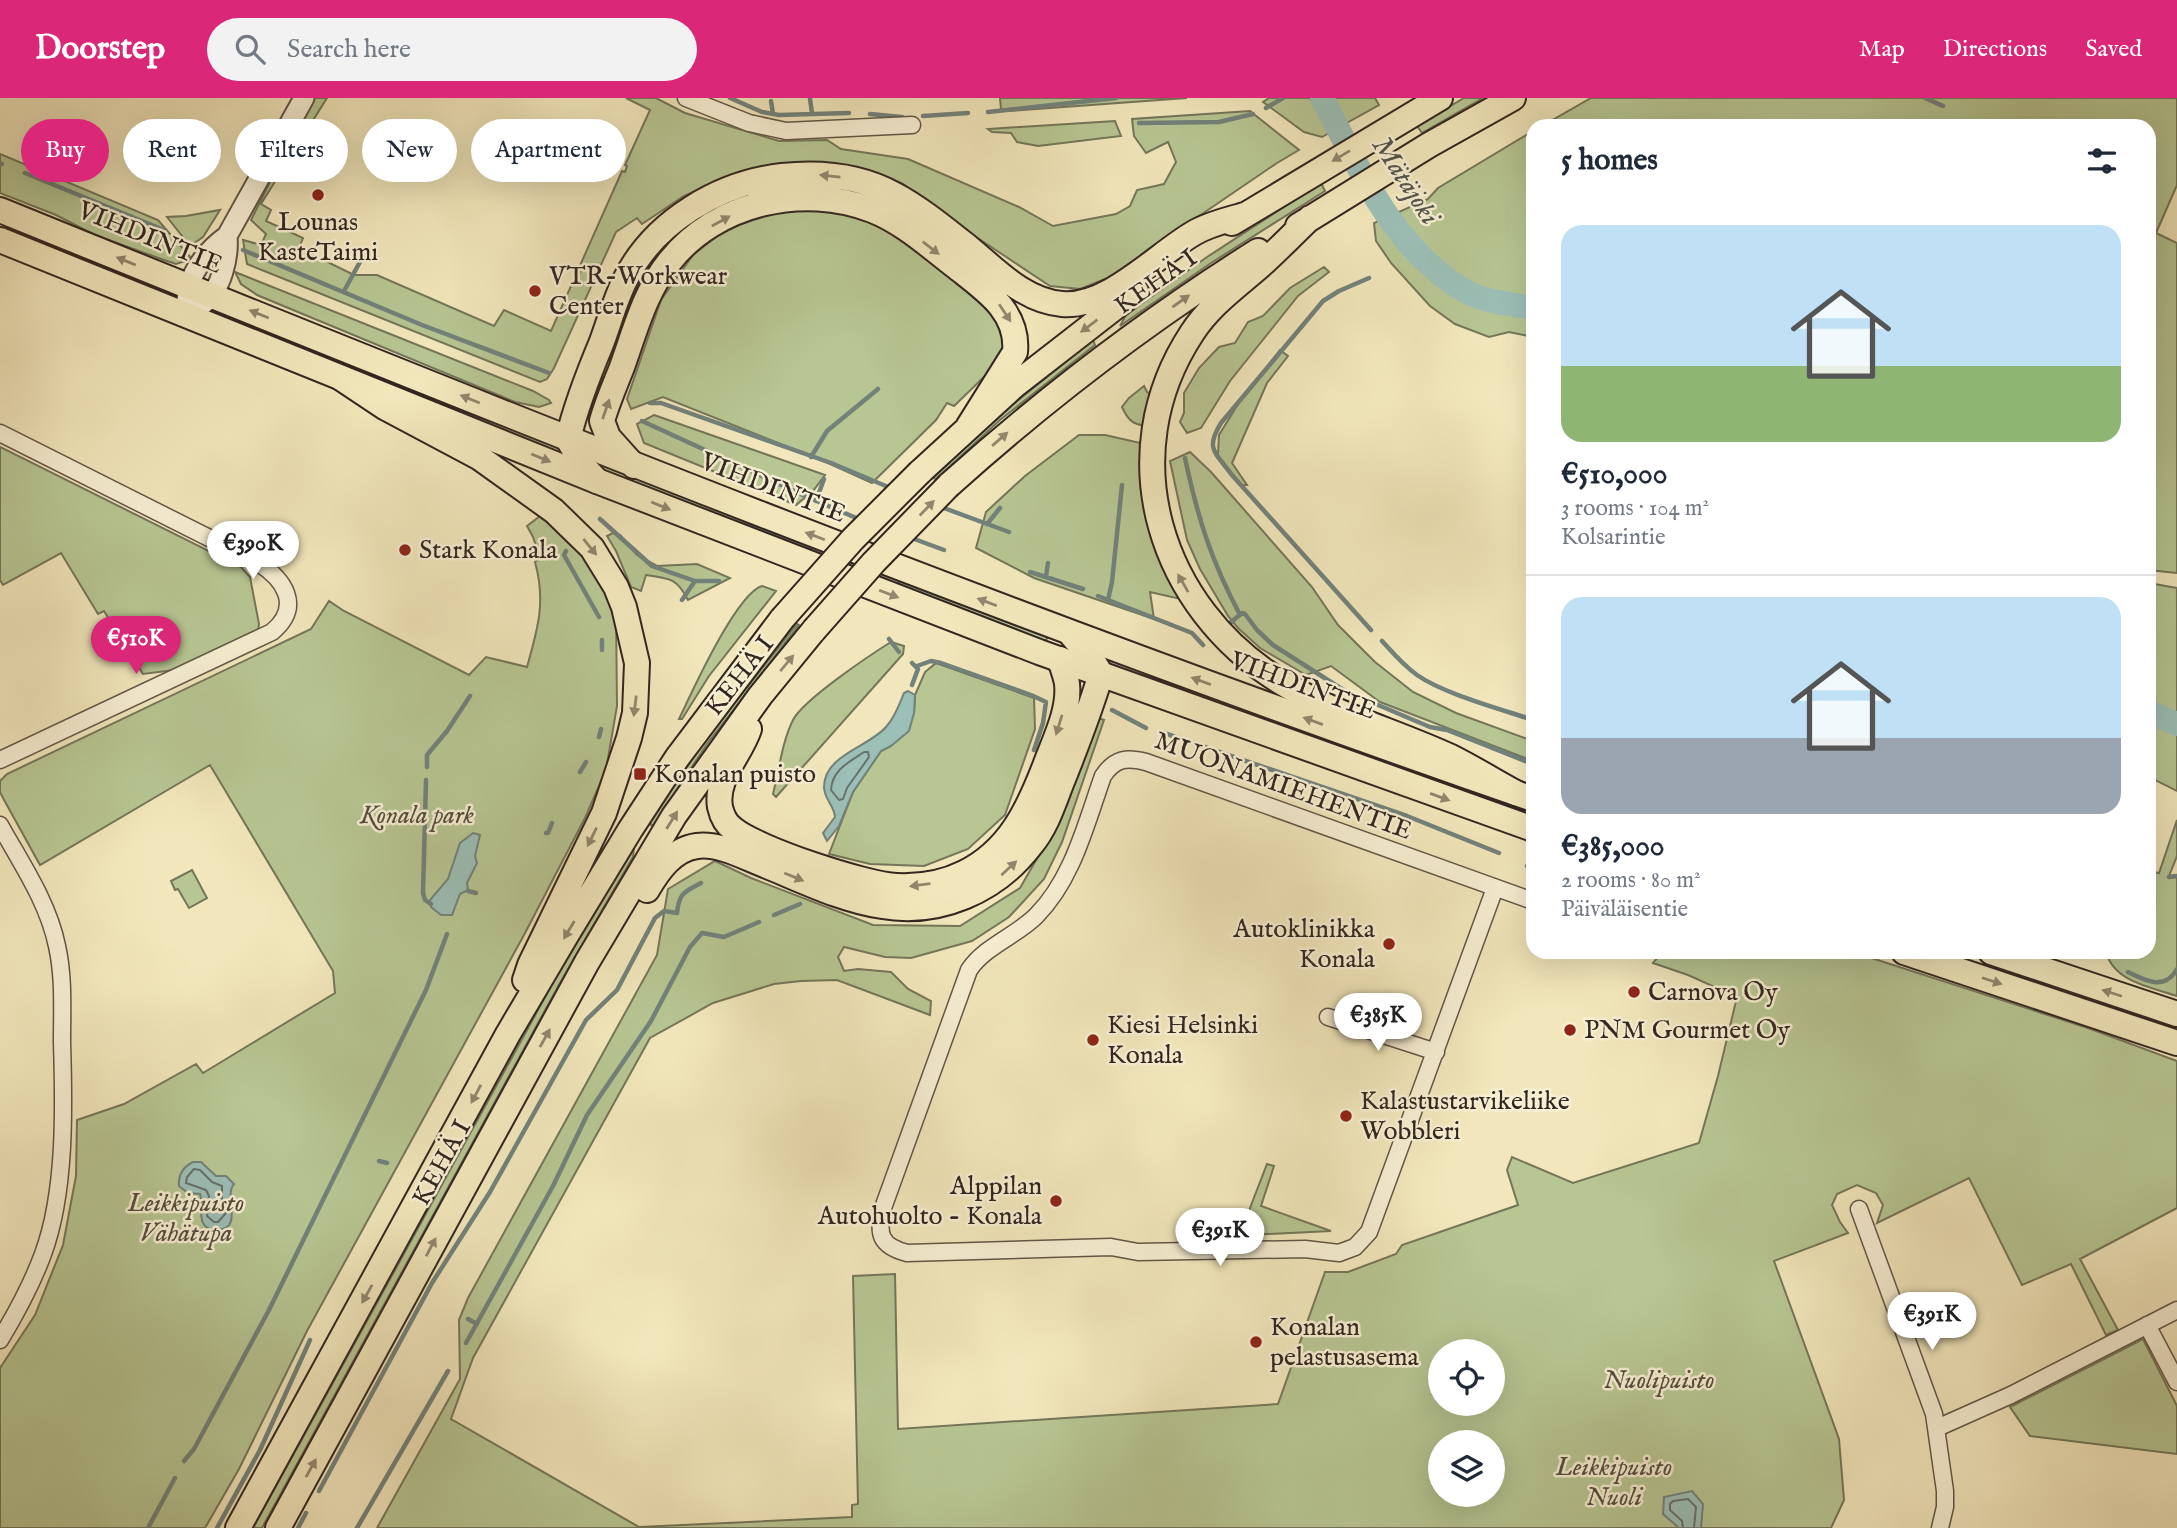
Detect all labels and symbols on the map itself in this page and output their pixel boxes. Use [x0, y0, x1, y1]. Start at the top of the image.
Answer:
water label: Mätäjoki [1363, 130, 1448, 234]
one-way arrow [1332, 150, 1351, 162]
one-way arrow [819, 171, 841, 182]
marker: Lounas KasteTaimi [310, 187, 326, 203]
street label: VIHDINTIE [72, 194, 227, 282]
place label: Lounas KasteTaimi [258, 206, 378, 269]
one-way arrow [711, 215, 730, 227]
one-way arrow [922, 240, 940, 255]
street label: KEHÄ I [1108, 242, 1204, 322]
one-way arrow [115, 255, 136, 266]
place label: VTR-Workwear Center [548, 260, 728, 323]
marker: VTR-Workwear Center [527, 283, 543, 299]
one-way arrow [1172, 294, 1190, 308]
one-way arrow [998, 304, 1012, 322]
one-way arrow [249, 308, 269, 320]
one-way arrow [1080, 319, 1098, 333]
one-way arrow [459, 394, 480, 405]
one-way arrow [601, 399, 612, 420]
one-way arrow [992, 432, 1009, 447]
street label: VIHDINTIE [695, 445, 850, 531]
one-way arrow [530, 452, 551, 463]
one-way arrow [650, 500, 671, 511]
one-way arrow [918, 500, 934, 517]
pin: €390K [204, 522, 302, 581]
one-way arrow [804, 530, 825, 541]
place label: Stark Konala [419, 534, 558, 567]
one-way arrow [582, 538, 597, 555]
marker: Stark Konala [397, 542, 413, 558]
one-way arrow [1177, 574, 1189, 593]
one-way arrow [878, 589, 899, 600]
one-way arrow [977, 596, 998, 607]
pin: €510K [87, 616, 185, 676]
street label: KEHÄ I [698, 629, 782, 723]
street label: VIHDINTIE [1225, 644, 1380, 728]
one-way arrow [779, 655, 794, 672]
one-way arrow [1190, 675, 1211, 686]
one-way arrow [629, 696, 640, 718]
one-way arrow [1054, 715, 1064, 736]
one-way arrow [1302, 715, 1323, 726]
street label: MUONAMIEHENTIE [1150, 724, 1416, 848]
place label: Konalan puisto [654, 758, 816, 791]
marker: Konalan puisto [632, 766, 648, 782]
one-way arrow [1430, 791, 1451, 802]
park label: Konala park [359, 799, 475, 832]
one-way arrow [666, 810, 679, 829]
one-way arrow [586, 827, 598, 847]
one-way arrow [1000, 860, 1018, 876]
one-way arrow [783, 871, 804, 882]
one-way arrow [909, 879, 931, 890]
place label: Autoklinikka Konala [1232, 913, 1376, 976]
one-way arrow [563, 921, 575, 940]
marker: Autoklinikka Konala [1381, 936, 1397, 952]
place label: Carnova Oy [1648, 976, 1778, 1009]
one-way arrow [1981, 976, 2002, 987]
marker: Carnova Oy [1626, 984, 1642, 1000]
one-way arrow [2102, 987, 2123, 997]
pin: €385K [1329, 993, 1427, 1053]
place label: Kiesi Helsinki Konala [1107, 1009, 1258, 1072]
place label: PNM Gourmet Oy [1584, 1014, 1790, 1047]
marker: PNM Gourmet Oy [1562, 1022, 1578, 1038]
one-way arrow [539, 1028, 551, 1048]
marker: Kiesi Helsinki Konala [1085, 1032, 1101, 1048]
one-way arrow [470, 1084, 482, 1104]
place label: Kalastustarvikeliike Wobbleri [1360, 1085, 1570, 1148]
marker: Kalastustarvikeliike Wobbleri [1338, 1108, 1354, 1124]
street label: KEHÄ I [405, 1114, 479, 1212]
place label: Alppilan Autohuolto - Konala [817, 1170, 1043, 1233]
park label: Leikkipuisto Vähätupa [127, 1187, 244, 1250]
marker: Alppilan Autohuolto - Konala [1048, 1193, 1064, 1209]
pin: €391K [1171, 1208, 1269, 1268]
one-way arrow [425, 1237, 437, 1256]
one-way arrow [361, 1284, 373, 1303]
pin: €391K [1883, 1292, 1981, 1352]
place label: Konalan pelastusasema [1270, 1311, 1419, 1374]
marker: Konalan pelastusasema [1248, 1334, 1264, 1350]
park label: Nuolipuisto [1603, 1364, 1715, 1397]
park label: Leikkipuisto Nuoli [1555, 1451, 1672, 1514]
one-way arrow [305, 1459, 317, 1478]

